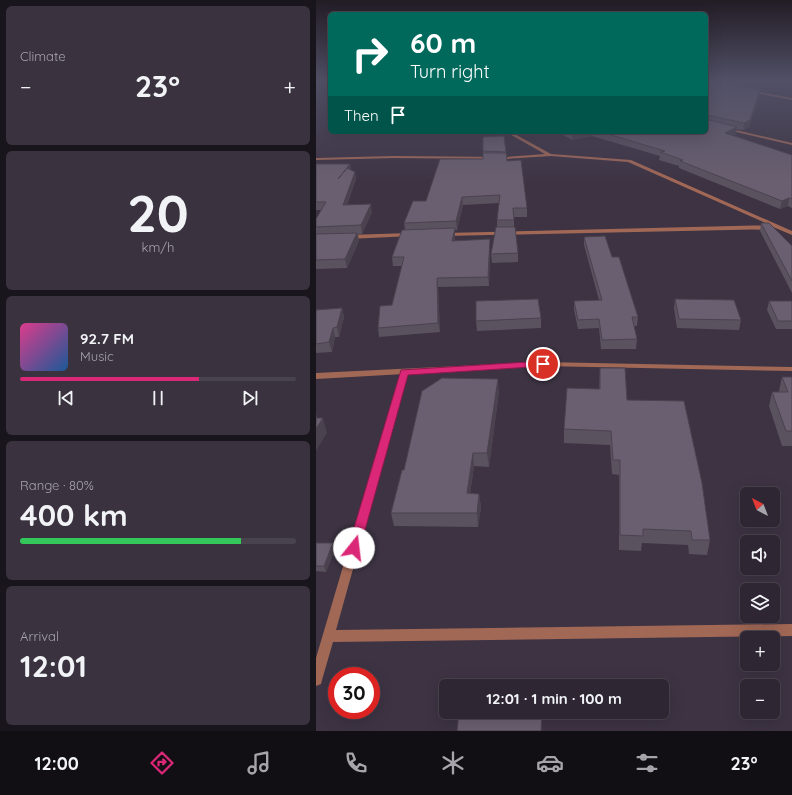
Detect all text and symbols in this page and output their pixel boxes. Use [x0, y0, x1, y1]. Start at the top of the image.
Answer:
text: 60 m [410, 25, 476, 60]
icon: right [344, 28, 396, 80]
text: Climate [20, 48, 66, 64]
text: Turn right [410, 60, 490, 83]
text: 23° [135, 67, 180, 105]
text: − [20, 73, 31, 101]
text: + [284, 73, 296, 101]
icon: arrive [387, 104, 409, 126]
text: Then [344, 106, 379, 125]
text: 20 [127, 180, 189, 245]
text: km/h [142, 239, 174, 255]
text: 92.7 FM [80, 329, 134, 348]
pin [526, 347, 560, 381]
text: Music [80, 348, 114, 364]
icon: arrive [532, 353, 554, 375]
icon: previous [55, 387, 77, 409]
icon: pause [147, 387, 169, 409]
icon: next [239, 387, 261, 409]
text: Range · 80% [20, 477, 94, 493]
north arrow [740, 487, 780, 527]
map controls [740, 487, 780, 719]
text: 400 km [20, 496, 128, 534]
position arrow [333, 527, 375, 569]
button: sound [740, 535, 780, 575]
button: layers [740, 583, 780, 623]
text: Arrival [20, 628, 59, 644]
button: + [740, 631, 780, 671]
text: 12:01 [20, 647, 87, 685]
speed limit sign: 30 [328, 667, 380, 719]
button: − [740, 679, 780, 719]
text: 12:01 · 1 min · 100 m [486, 689, 622, 708]
icon: directions [148, 749, 176, 777]
icon: music [245, 749, 273, 777]
icon: phone [342, 749, 370, 777]
icon: climate [439, 749, 467, 777]
icon: car [536, 749, 564, 777]
icon: filters [633, 749, 661, 777]
text: 12:00 [35, 752, 79, 775]
text: 23° [730, 752, 757, 775]

